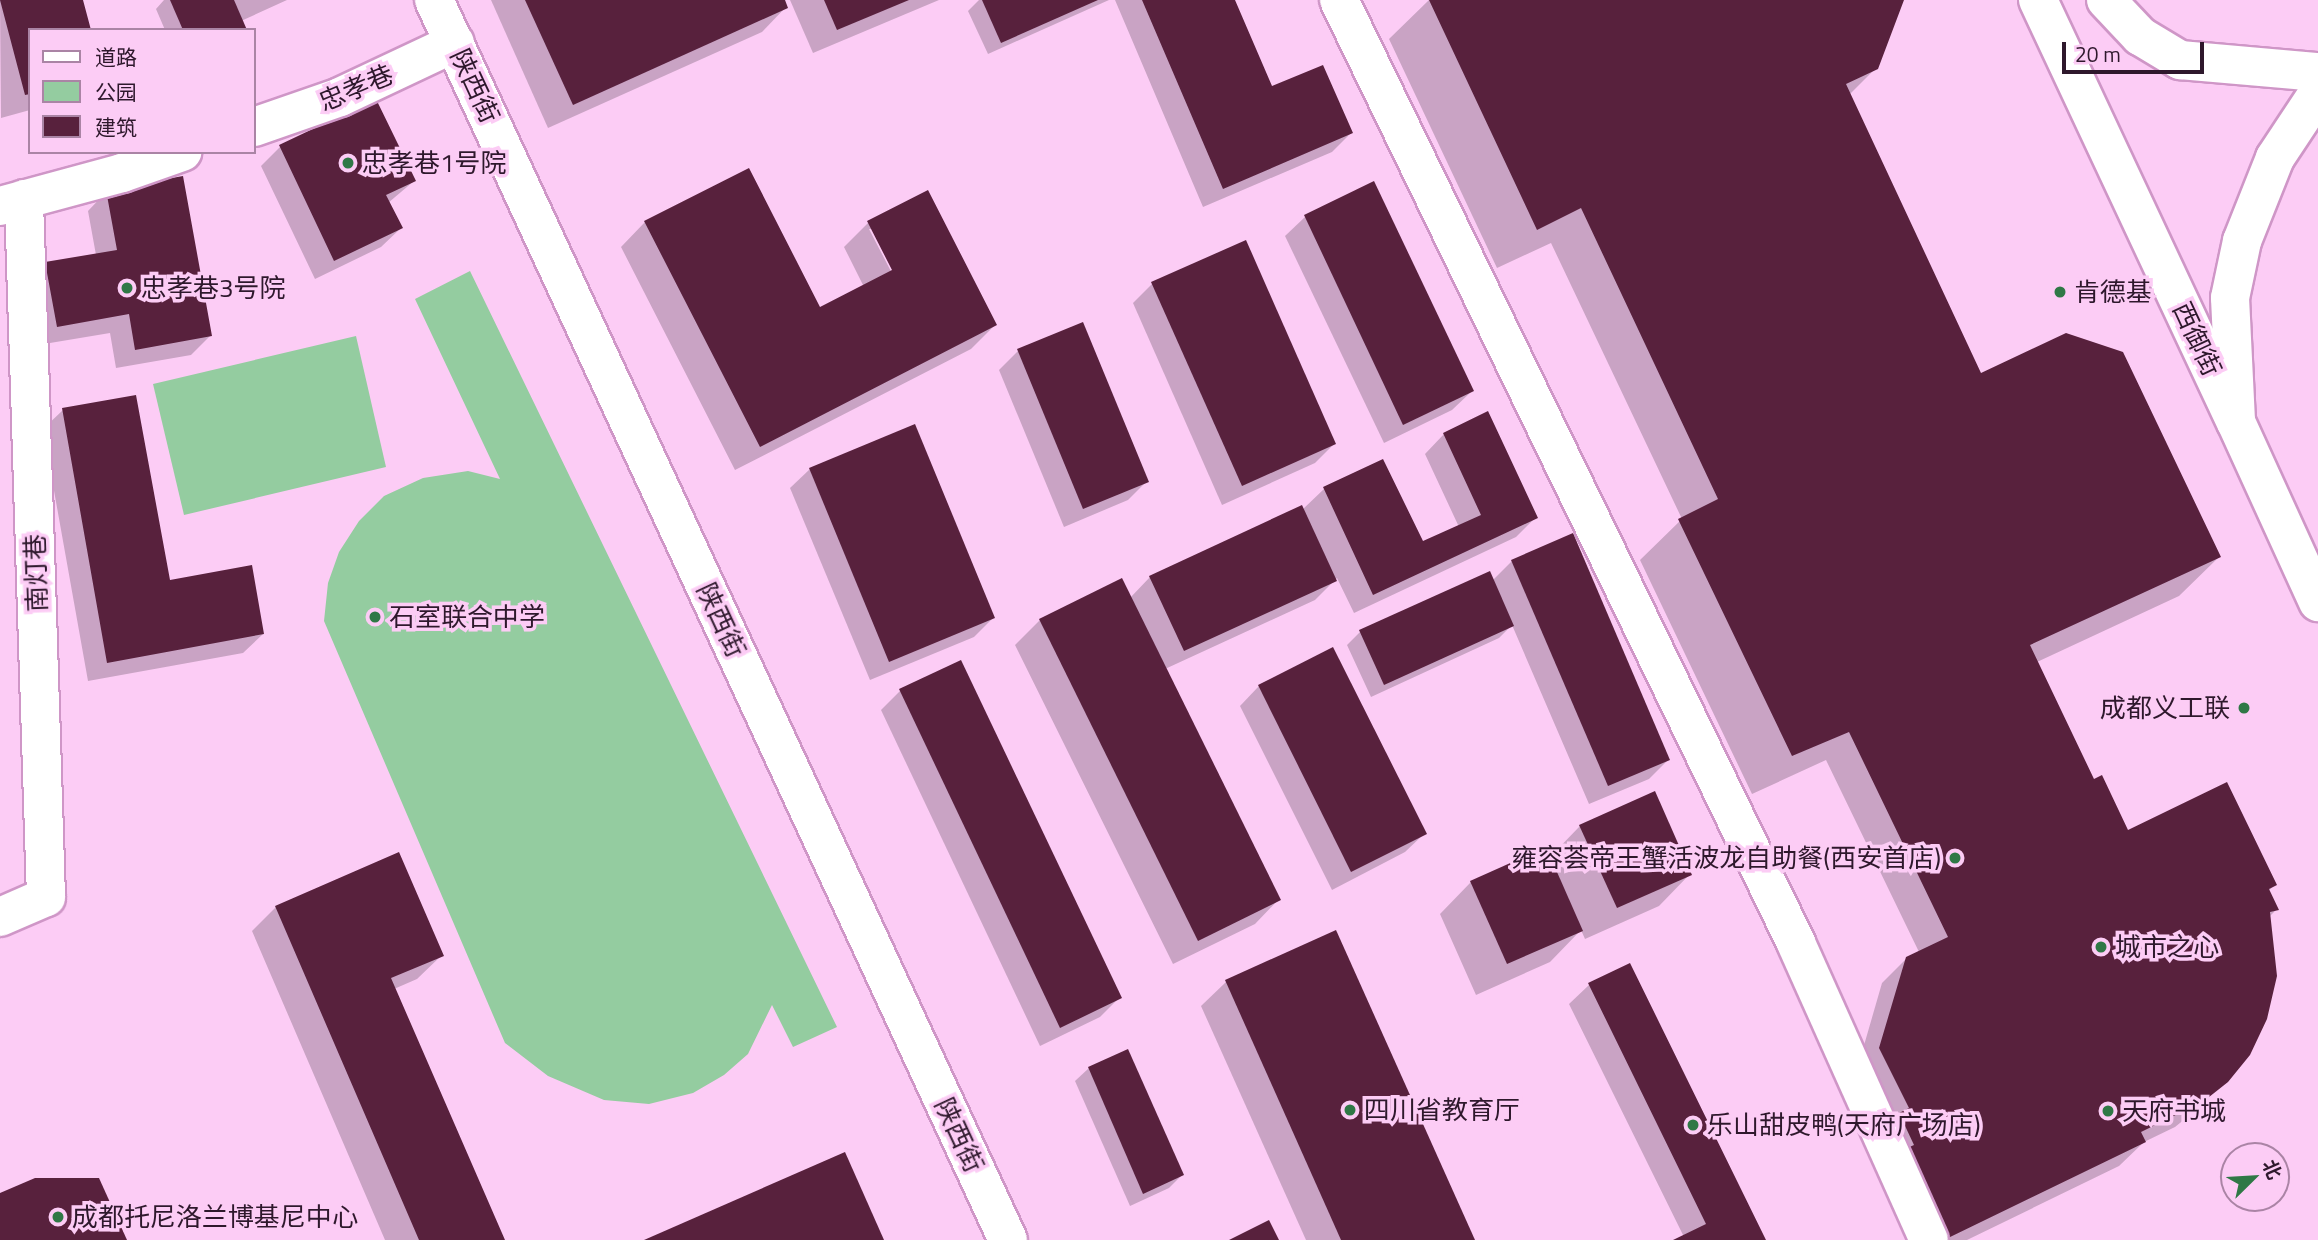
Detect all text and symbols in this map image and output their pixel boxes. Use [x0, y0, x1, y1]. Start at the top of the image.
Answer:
legend [28, 28, 256, 154]
scale bar [2066, 28, 2208, 72]
text: 20 m [2075, 38, 2121, 70]
text: 道路 [95, 41, 137, 73]
street label: 陕西街 [444, 44, 506, 128]
street label: 忠孝巷 [314, 58, 398, 118]
text: 公园 [95, 76, 137, 108]
text: 建筑 [95, 111, 137, 143]
place label: 忠孝巷1号院 [362, 147, 507, 179]
marker: 忠孝巷1号院 [340, 155, 356, 171]
place label: 忠孝巷3号院 [141, 272, 286, 304]
place label: 肯德基 [2074, 276, 2152, 308]
marker: 忠孝巷3号院 [119, 280, 135, 296]
marker: 肯德基 [2052, 284, 2068, 300]
street label: 西御街 [2166, 297, 2228, 381]
street label: 南灯巷 [19, 533, 53, 613]
street label: 陕西街 [690, 578, 752, 662]
place label: 石室联合中学 [389, 601, 545, 633]
marker: 石室联合中学 [367, 609, 383, 625]
place label: 成都义工联 [2100, 692, 2230, 724]
marker: 成都义工联 [2236, 700, 2252, 716]
place label: 雍容荟帝王蟹活波龙自助餐(西安首店) [1511, 842, 1941, 874]
marker: 雍容荟帝王蟹活波龙自助餐(西安首店) [1947, 850, 1963, 866]
place label: 城市之心 [2115, 931, 2219, 963]
marker: 城市之心 [2093, 939, 2109, 955]
street label: 陕西街 [928, 1093, 990, 1177]
place label: 四川省教育厅 [1364, 1094, 1520, 1126]
place label: 天府书城 [2122, 1095, 2226, 1127]
marker: 四川省教育厅 [1342, 1102, 1358, 1118]
marker: 天府书城 [2100, 1103, 2116, 1119]
place label: 乐山甜皮鸭(天府广场店) [1707, 1109, 1981, 1141]
marker: 乐山甜皮鸭(天府广场店) [1685, 1117, 1701, 1133]
north arrow [2220, 1142, 2290, 1212]
text: 北 [2256, 1154, 2290, 1184]
place label: 成都托尼洛兰博基尼中心 [72, 1201, 358, 1233]
marker: 成都托尼洛兰博基尼中心 [50, 1209, 66, 1225]

